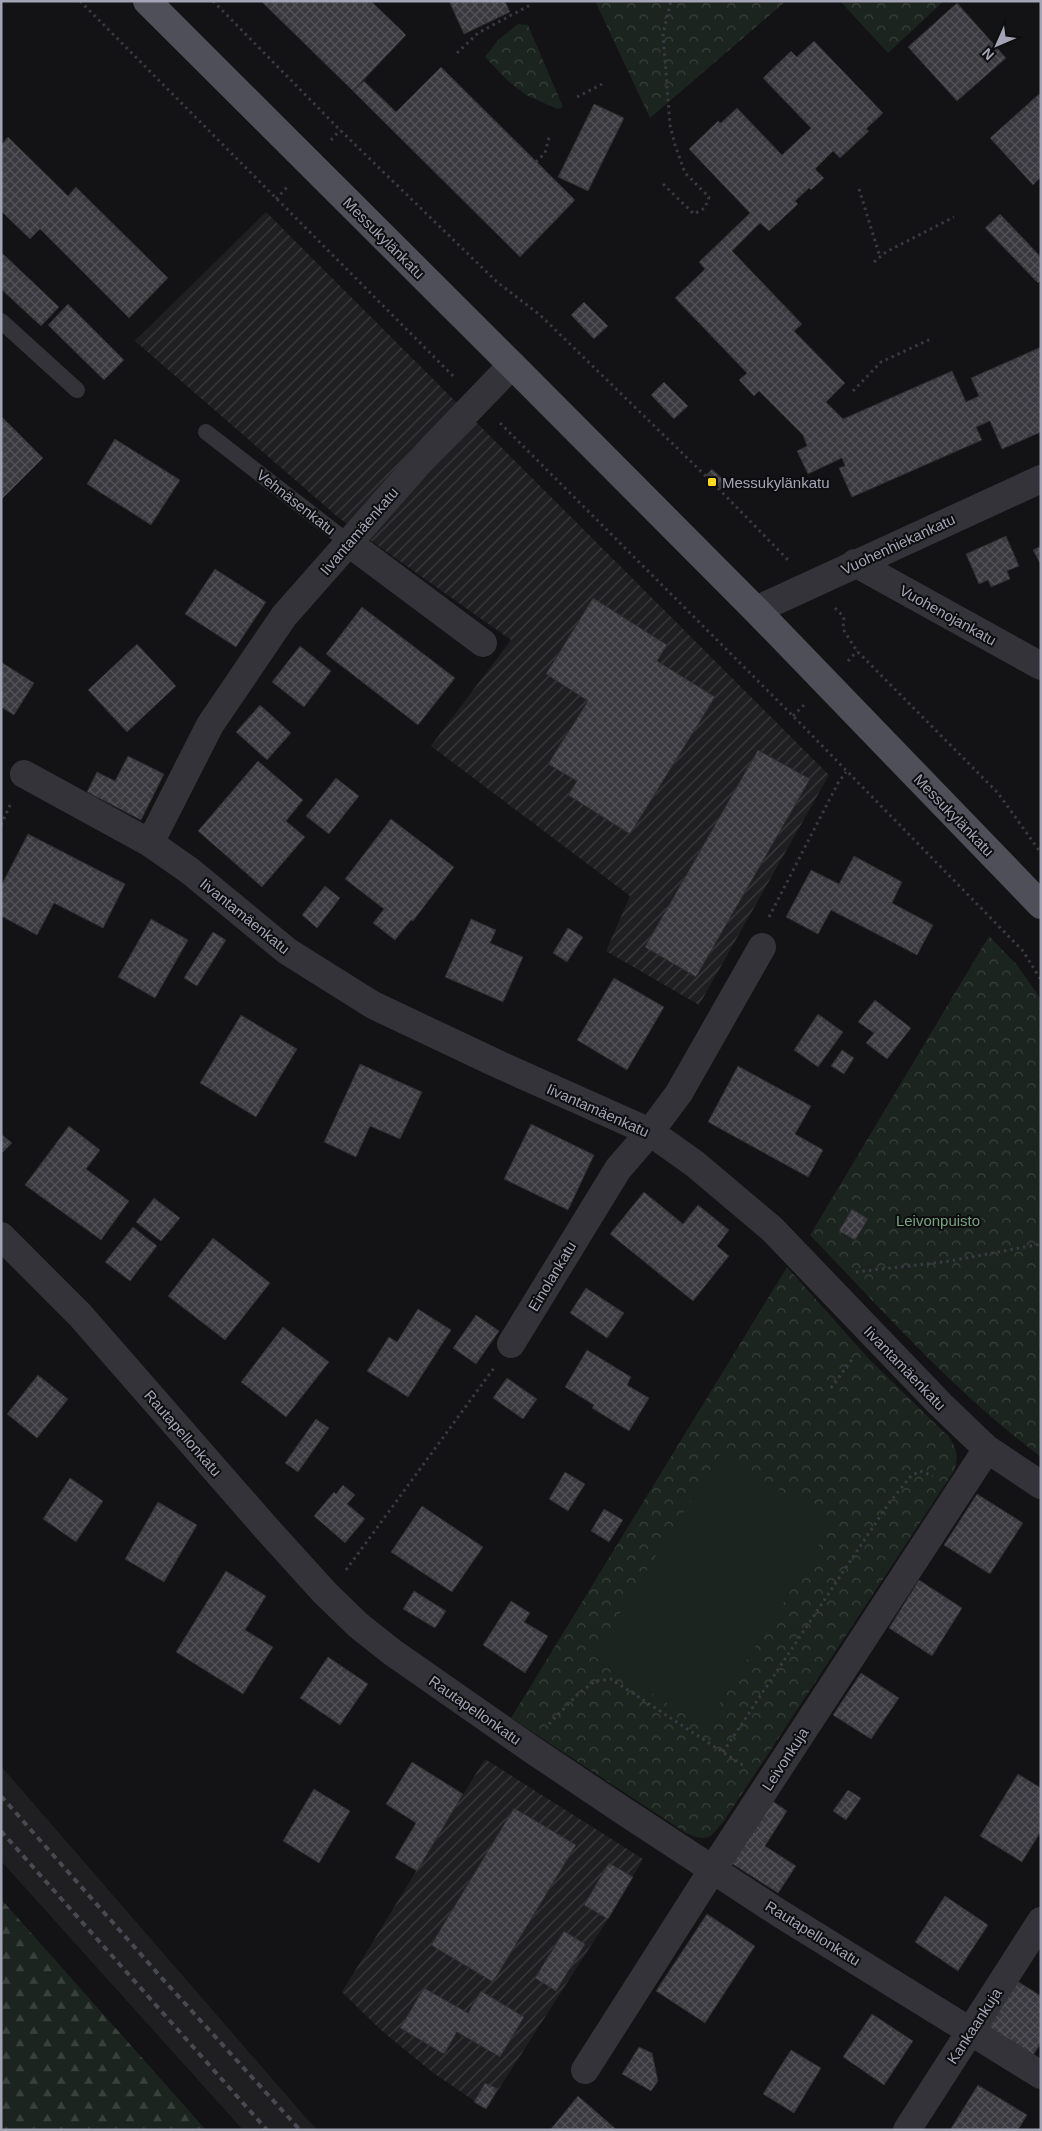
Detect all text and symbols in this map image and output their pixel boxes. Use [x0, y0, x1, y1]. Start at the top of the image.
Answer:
north arrow [972, 20, 1022, 70]
text: N [979, 45, 997, 63]
street label: Messukylänkatu [340, 194, 428, 282]
street label: Vehnäsenkatu [253, 466, 339, 538]
place label: Messukylänkatu [722, 474, 830, 491]
marker: Messukylänkatu [706, 476, 718, 488]
street label: Iivantamäenkatu [316, 484, 402, 578]
street label: Vuohenhiekankatu [838, 510, 958, 578]
street label: Vuohenojankatu [897, 581, 999, 649]
street label: Messukylänkatu [911, 770, 997, 860]
street label: Iivantamäenkatu [197, 875, 293, 957]
street label: Iivantamäenkatu [544, 1080, 652, 1140]
park label: Leivonpuisto [896, 1212, 980, 1229]
street label: Einolankatu [525, 1238, 579, 1314]
street label: Iivantamäenkatu [861, 1323, 949, 1413]
street label: Rautapellonkatu [141, 1387, 225, 1479]
street label: Rautapellonkatu [426, 1672, 524, 1748]
street label: Leivonkuja [758, 1724, 812, 1794]
street label: Rautapellonkatu [763, 1897, 863, 1969]
street label: Kankaankuja [943, 1984, 1005, 2067]

